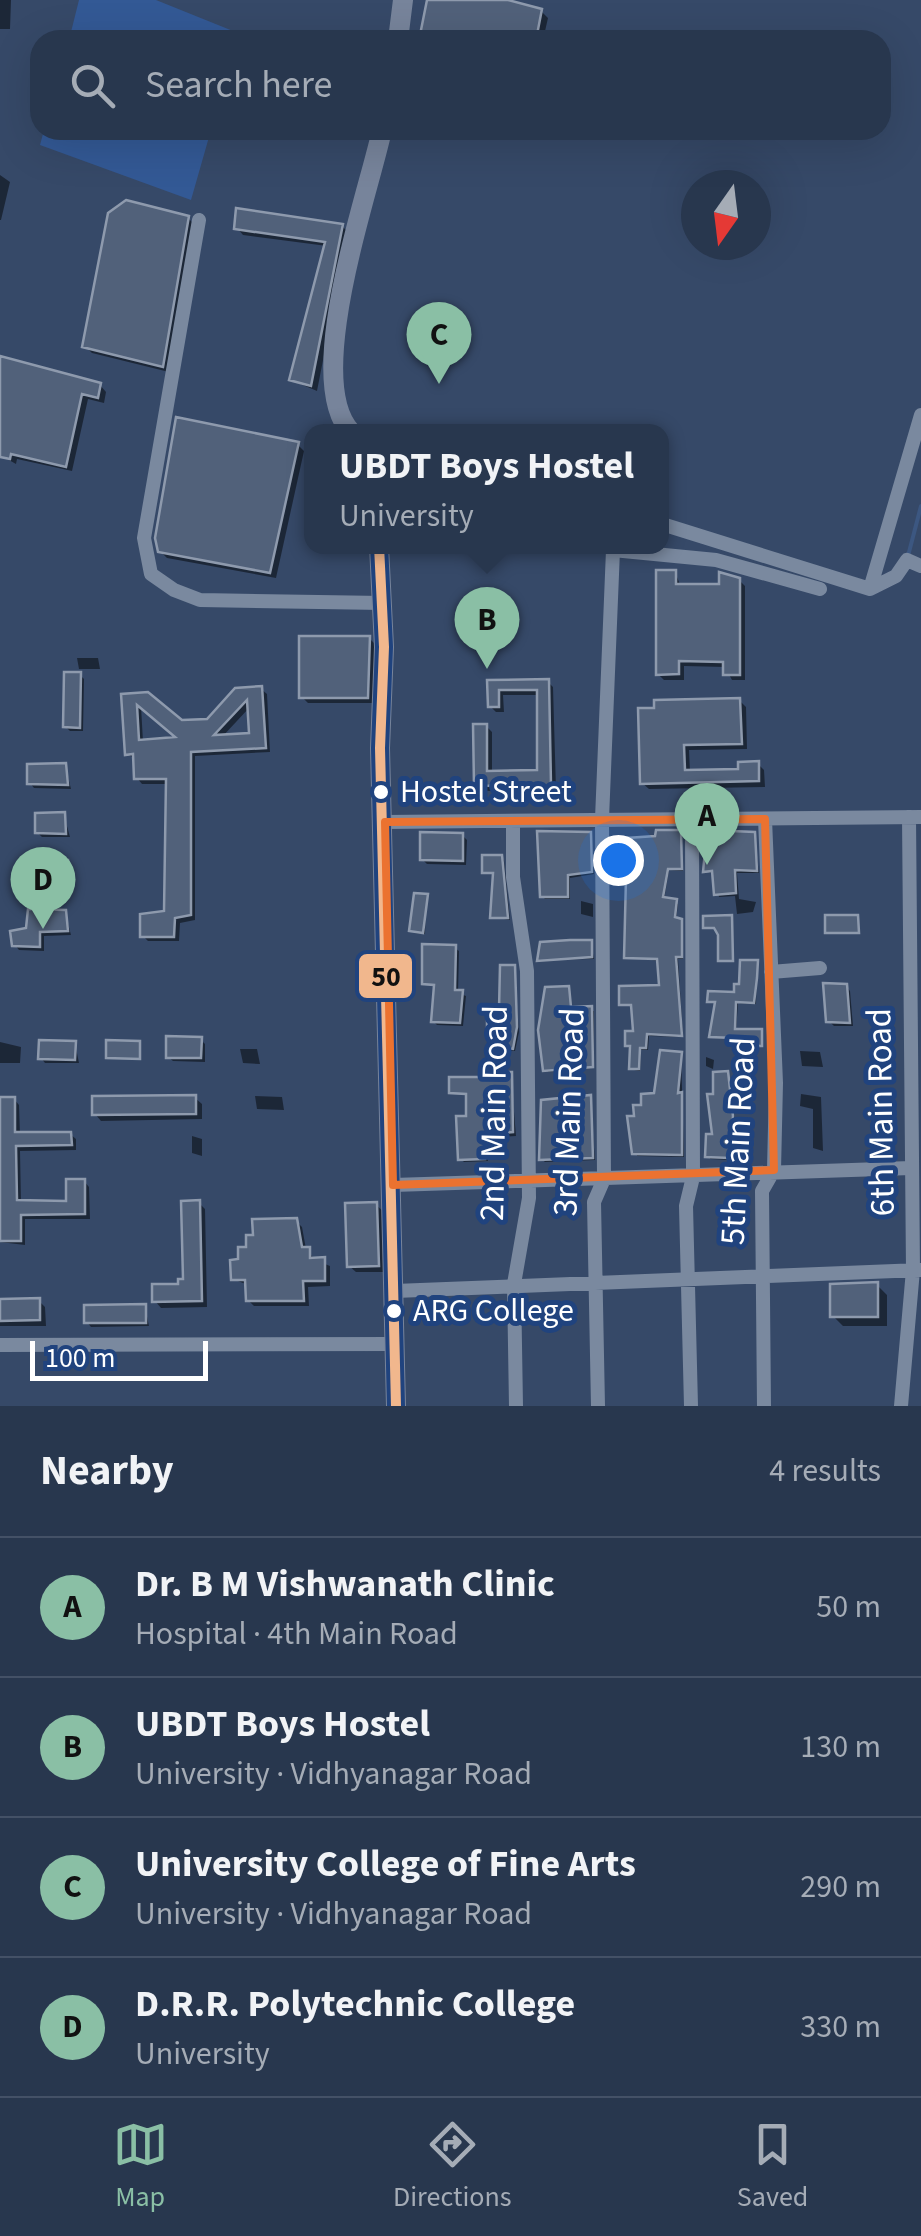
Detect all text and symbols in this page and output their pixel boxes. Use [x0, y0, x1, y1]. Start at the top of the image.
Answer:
search box [30, 30, 891, 140]
icon: search [65, 58, 120, 113]
text: Search here [145, 58, 332, 112]
north arrow [681, 170, 771, 260]
pin: C [406, 302, 472, 384]
popup [304, 424, 669, 554]
text: UBDT Boys Hostel [339, 439, 634, 493]
text: University [339, 493, 474, 539]
pin: B [454, 586, 520, 669]
place label: Hostel Street [400, 769, 572, 815]
marker: Hostel Street [371, 782, 391, 802]
pin: A [674, 782, 740, 865]
your location [593, 835, 644, 886]
pin: D [10, 846, 76, 929]
line badge: 50 [357, 952, 414, 1000]
text: 50 [371, 957, 401, 997]
street label: 2nd Main Road [467, 1005, 521, 1221]
street label: 3rd Main Road [540, 1007, 598, 1217]
street label: 6th Main Road [854, 1007, 908, 1217]
street label: 5th Main Road [708, 1036, 768, 1246]
place label: ARG College [413, 1288, 574, 1334]
marker: ARG College [384, 1301, 404, 1321]
scale bar [30, 1336, 208, 1380]
text: 100 m [45, 1338, 116, 1378]
text: Nearby [40, 1441, 174, 1501]
text: 4 results [769, 1448, 881, 1494]
text: Dr. B M Vishwanath Clinic [135, 1557, 555, 1611]
text: A [63, 1584, 82, 1630]
text: 50 m [816, 1584, 881, 1630]
text: Hospital · 4th Main Road [135, 1611, 458, 1657]
text: UBDT Boys Hostel [135, 1697, 430, 1751]
text: B [63, 1724, 82, 1770]
text: 130 m [800, 1724, 881, 1770]
text: University · Vidhyanagar Road [135, 1751, 532, 1797]
text: University College of Fine Arts [135, 1837, 636, 1891]
text: C [63, 1864, 82, 1910]
text: 290 m [800, 1864, 881, 1910]
text: University · Vidhyanagar Road [135, 1891, 532, 1937]
text: D.R.R. Polytechnic College [135, 1977, 575, 2031]
text: D [62, 2004, 83, 2050]
text: 330 m [800, 2004, 881, 2050]
text: University [135, 2031, 270, 2077]
tab: Map [113, 2117, 168, 2217]
tab: Directions [393, 2117, 512, 2217]
tab: Saved [737, 2117, 808, 2217]

